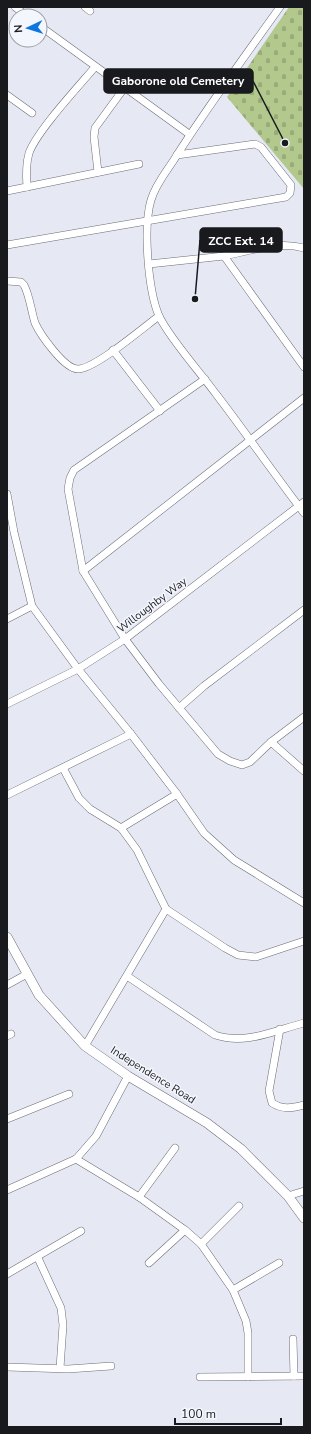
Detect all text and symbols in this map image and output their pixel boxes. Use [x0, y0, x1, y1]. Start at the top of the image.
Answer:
north arrow [8, 8, 48, 48]
text: N [11, 24, 26, 33]
callout: Gaborone old Cemetery [104, 69, 253, 93]
text: Gaborone old Cemetery [112, 73, 245, 89]
callout: ZCC Ext. 14 [200, 228, 282, 252]
text: ZCC Ext. 14 [208, 233, 274, 249]
street label: Willoughby Way [114, 574, 190, 636]
street label: Independence Road [108, 1043, 198, 1107]
scale bar [175, 1400, 281, 1426]
text: 100 m [181, 1406, 216, 1422]

